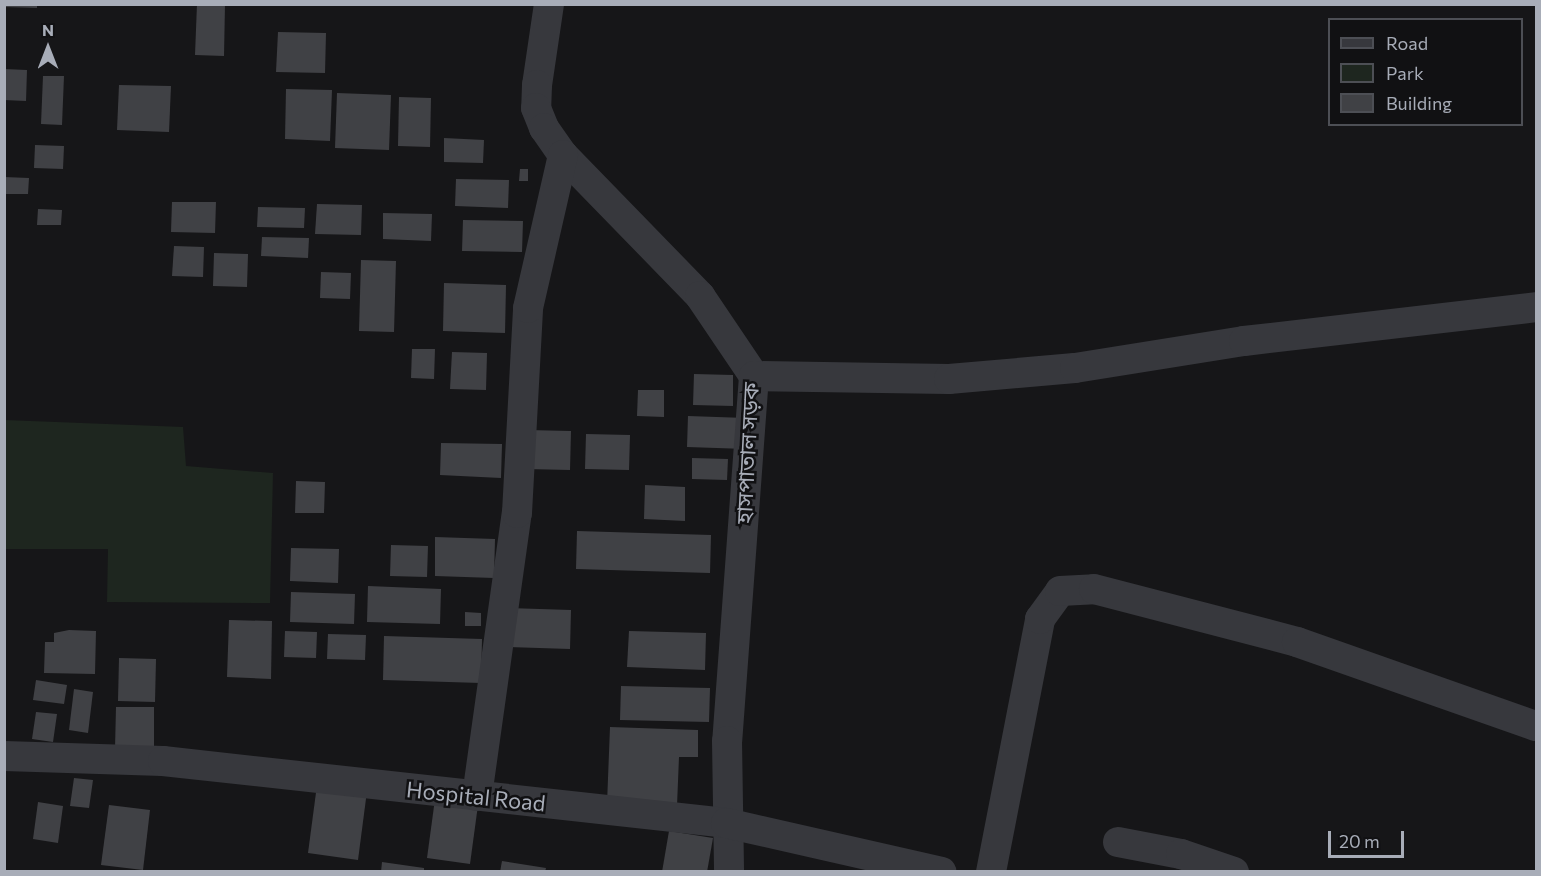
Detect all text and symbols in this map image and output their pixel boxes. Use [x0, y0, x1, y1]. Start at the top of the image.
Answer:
north arrow [18, 18, 78, 78]
legend [1328, 18, 1523, 126]
text: N [42, 20, 54, 39]
text: Road [1386, 32, 1428, 54]
text: Park [1386, 62, 1424, 84]
text: Building [1386, 92, 1452, 114]
street label: হাসপাতাল সড়ক [730, 382, 764, 524]
street label: Hospital Road [405, 776, 547, 816]
scale bar [1331, 819, 1408, 857]
text: 20 m [1339, 830, 1380, 852]

